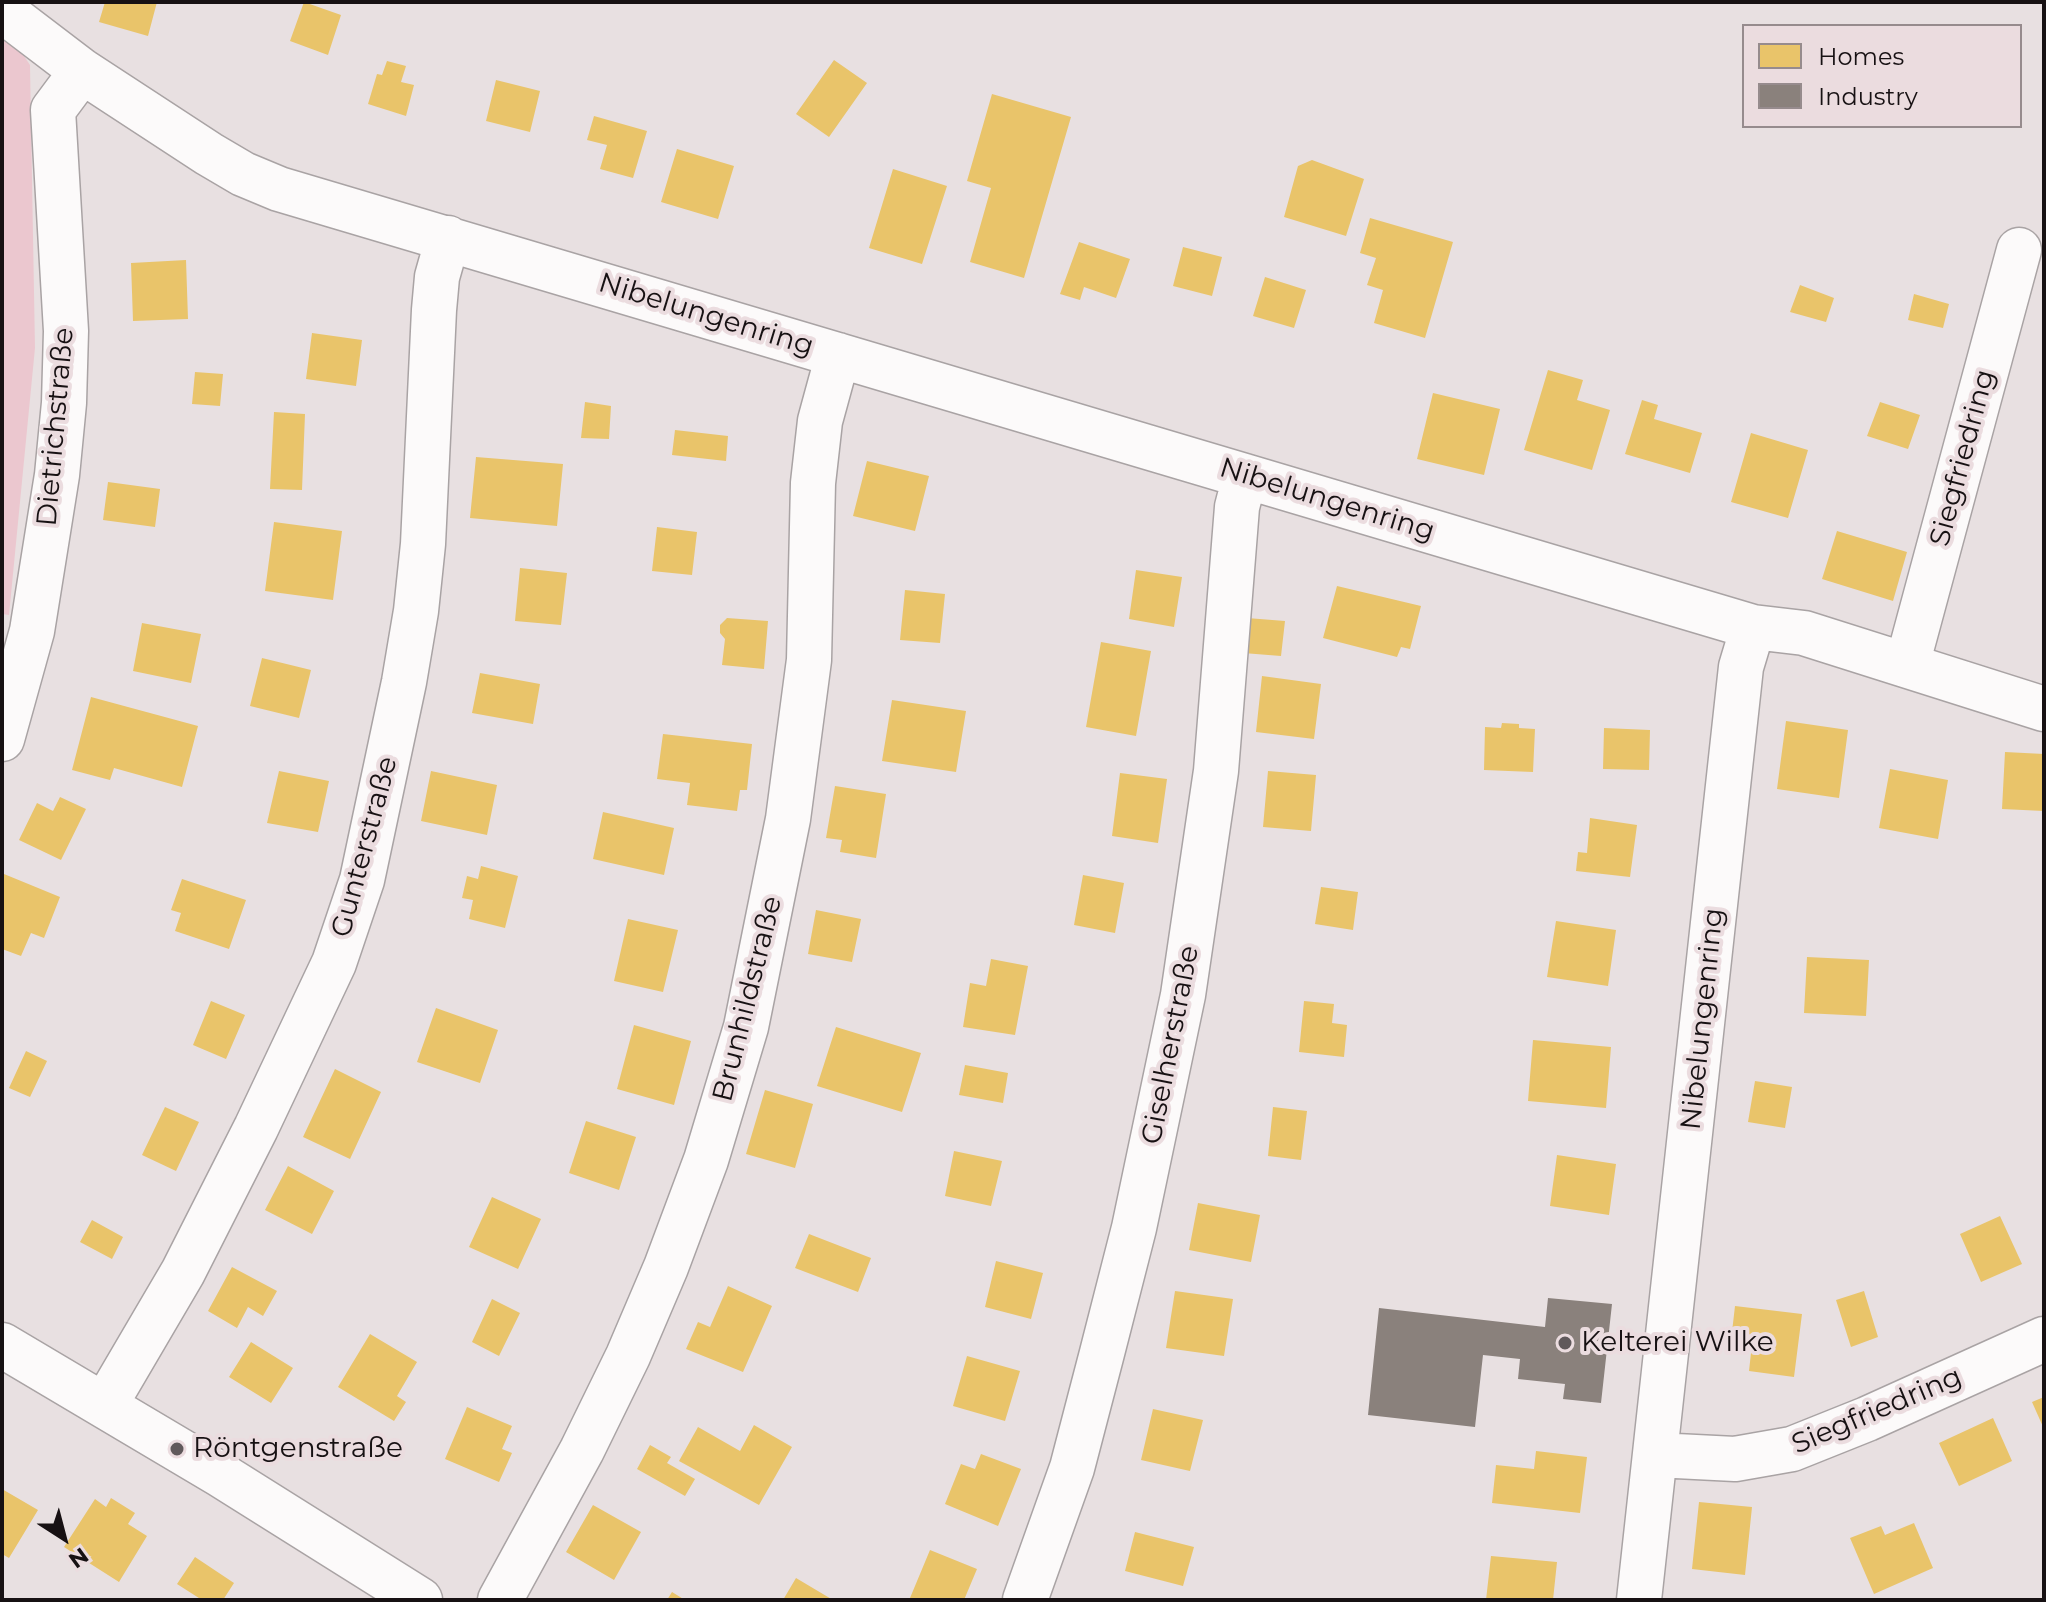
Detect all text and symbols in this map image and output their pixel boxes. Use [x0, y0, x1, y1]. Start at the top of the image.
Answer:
legend [1742, 24, 2022, 128]
text: Homes [1818, 42, 1904, 71]
text: Industry [1818, 82, 1918, 111]
street label: Nibelungenring [594, 266, 818, 364]
street label: Dietrichstraße [31, 326, 81, 528]
street label: Siegfriedring [1923, 366, 2003, 550]
street label: Nibelungenring [1215, 451, 1439, 549]
street label: Gunterstraße [325, 753, 405, 941]
street label: Brunhildstraße [706, 893, 790, 1105]
street label: Nibelungenring [1675, 906, 1731, 1132]
street label: Giselherstraße [1135, 943, 1207, 1147]
place label: Kelterei Wilke [1581, 1326, 1774, 1360]
marker: Kelterei Wilke [1556, 1334, 1574, 1352]
street label: Siegfriedring [1787, 1360, 1967, 1462]
place label: Röntgenstraße [193, 1432, 403, 1466]
marker: Röntgenstraße [168, 1440, 186, 1458]
north arrow [24, 1498, 104, 1578]
text: N [63, 1542, 94, 1574]

